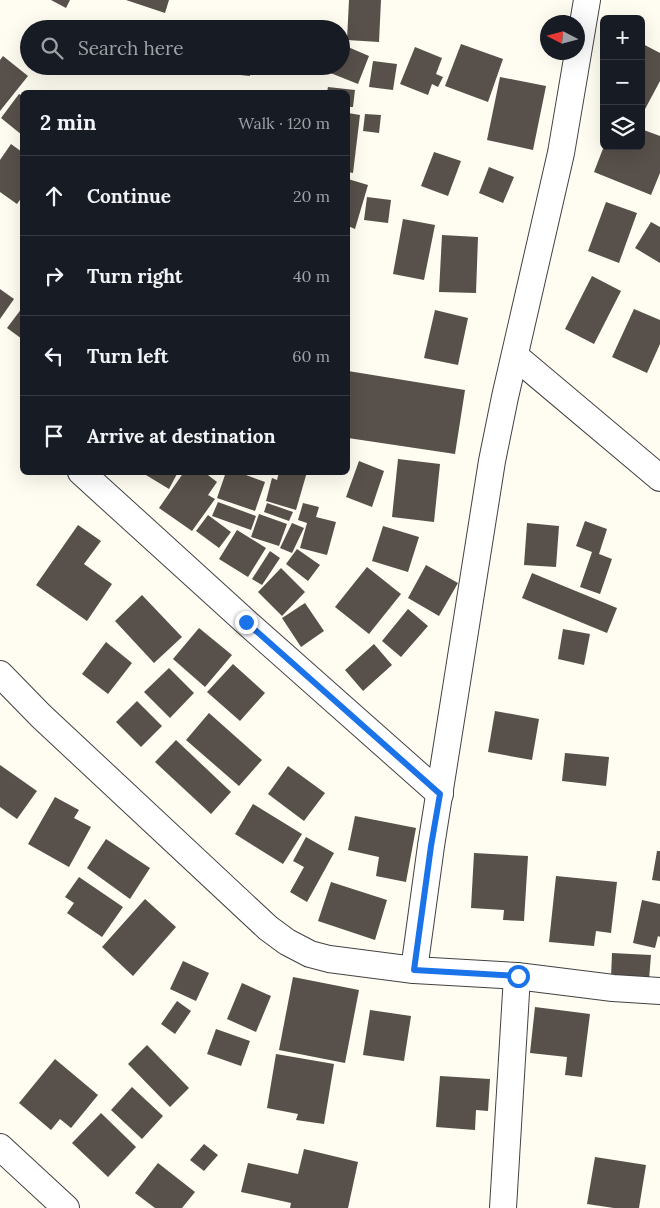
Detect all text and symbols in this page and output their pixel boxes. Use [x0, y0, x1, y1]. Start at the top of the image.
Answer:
north arrow [540, 15, 585, 60]
map controls [600, 15, 645, 150]
button: + [600, 15, 645, 60]
search box [20, 20, 350, 75]
icon: search [38, 34, 66, 62]
text: Search here [78, 36, 184, 60]
button: − [600, 60, 645, 105]
button: layers [600, 105, 645, 150]
text: 2 min [40, 109, 96, 136]
text: Walk · 120 m [238, 113, 330, 133]
icon: ahead [40, 182, 68, 210]
text: Continue [87, 184, 171, 208]
text: 20 m [293, 186, 330, 206]
icon: right [40, 262, 68, 290]
text: Turn right [87, 264, 183, 288]
text: 40 m [293, 266, 330, 286]
icon: left [40, 342, 68, 370]
text: Turn left [87, 344, 168, 368]
text: 60 m [292, 346, 330, 366]
icon: arrive [40, 422, 68, 450]
text: Arrive at destination [87, 424, 276, 448]
route end [235, 611, 258, 634]
route start [507, 965, 530, 988]

